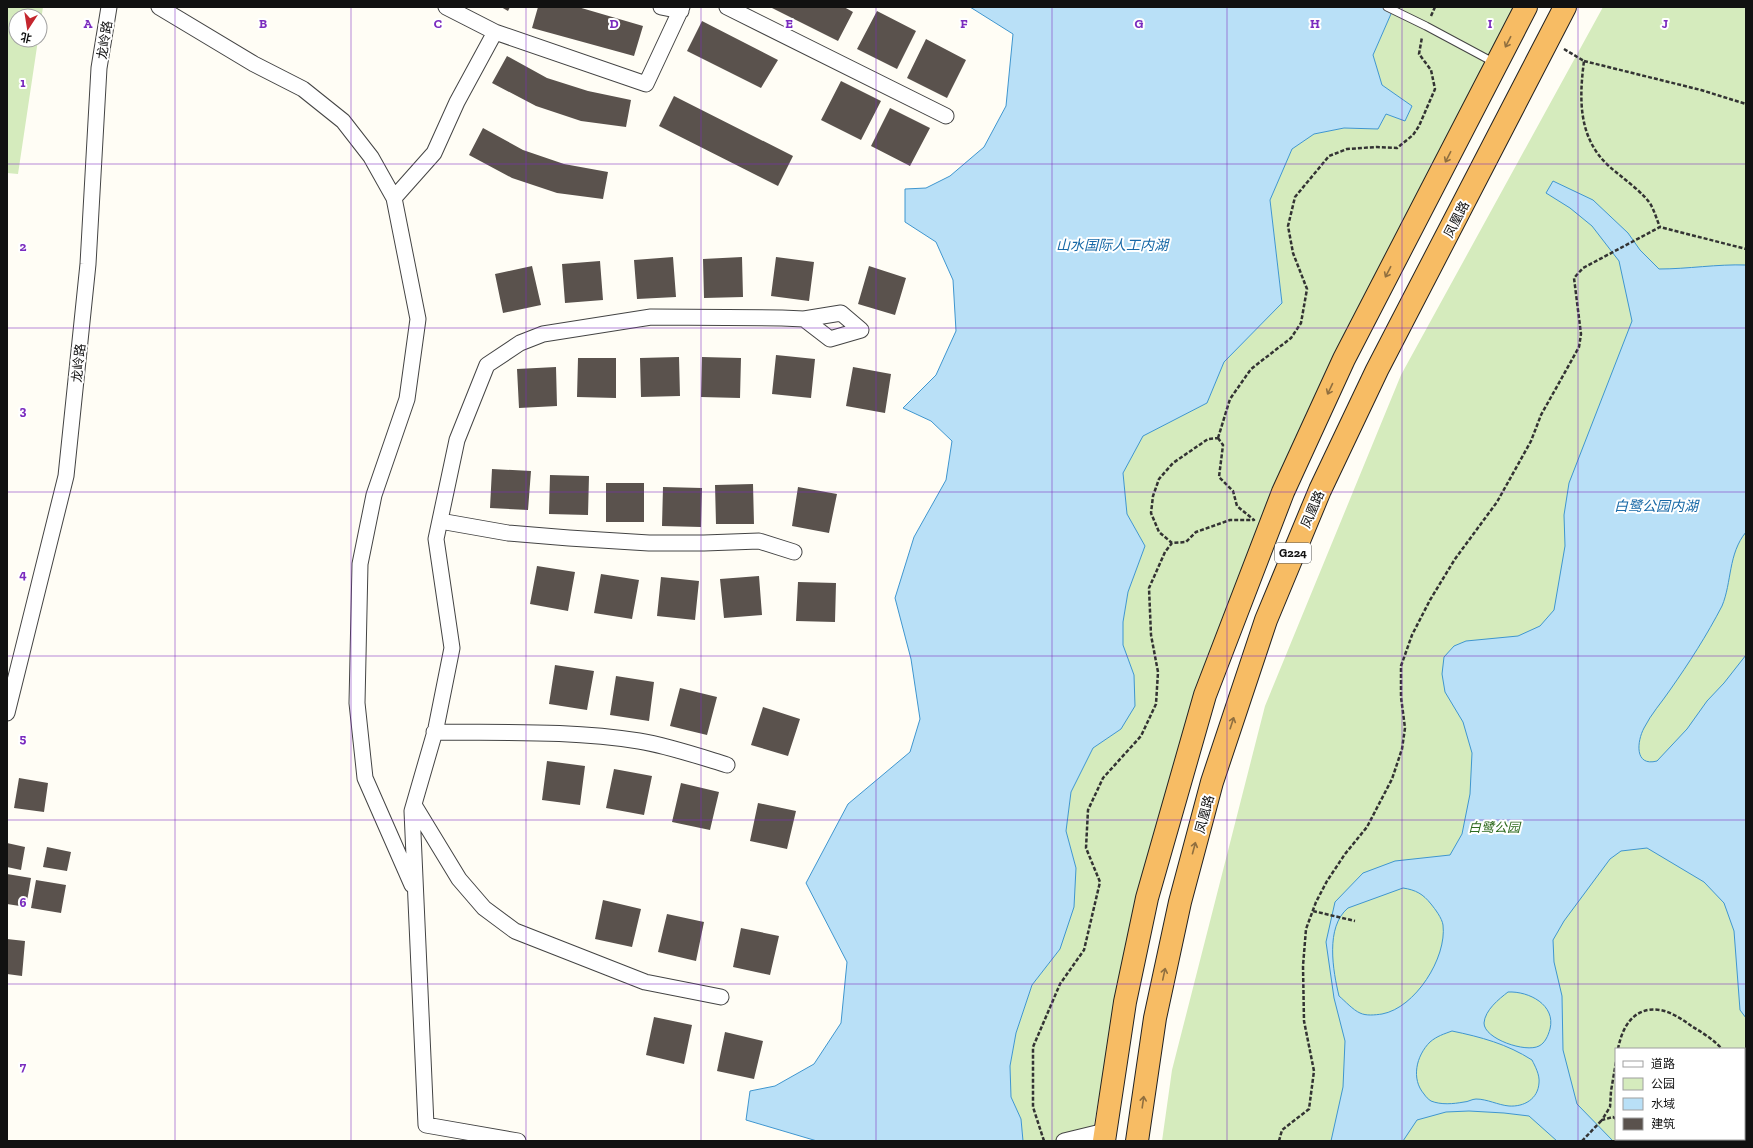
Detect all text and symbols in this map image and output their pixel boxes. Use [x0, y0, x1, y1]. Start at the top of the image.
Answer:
north arrow [8, 8, 48, 48]
text: A [84, 16, 93, 31]
text: B [259, 16, 267, 31]
text: C [434, 16, 442, 31]
text: D [609, 16, 619, 31]
text: E [785, 16, 793, 31]
text: F [960, 16, 968, 31]
text: G [1135, 16, 1144, 31]
text: H [1310, 16, 1320, 31]
text: I [1488, 16, 1493, 31]
text: J [1662, 16, 1668, 31]
street label: 龙岭路 [94, 20, 115, 61]
text: 北 [19, 30, 33, 45]
one-way arrow [1504, 35, 1511, 47]
text: 1 [20, 75, 26, 90]
one-way arrow [1444, 151, 1451, 163]
street label: 凤凰路 [1441, 198, 1472, 240]
water label: 山水国际人工内湖 [1056, 237, 1170, 254]
text: 2 [20, 239, 27, 254]
one-way arrow [1384, 266, 1392, 278]
street label: 龙岭路 [69, 343, 88, 383]
one-way arrow [1326, 382, 1333, 394]
text: 3 [20, 403, 27, 418]
street label: 凤凰路 [1298, 488, 1327, 530]
water label: 白鹭公园内湖 [1614, 498, 1700, 515]
road number: G224 [1275, 543, 1311, 563]
text: 4 [19, 567, 27, 582]
one-way arrow [1228, 718, 1236, 730]
text: 5 [20, 731, 27, 746]
street label: 凤凰路 [1192, 793, 1217, 835]
park label: 白鹭公园 [1468, 820, 1522, 835]
one-way arrow [1191, 842, 1199, 855]
text: 6 [20, 895, 27, 910]
one-way arrow [1161, 968, 1169, 981]
legend [1615, 1048, 1745, 1140]
text: 道路 [1651, 1057, 1675, 1071]
text: 7 [20, 1059, 27, 1074]
text: 公园 [1651, 1077, 1675, 1091]
one-way arrow [1139, 1096, 1147, 1109]
text: 水域 [1651, 1097, 1675, 1111]
text: 建筑 [1651, 1117, 1675, 1131]

